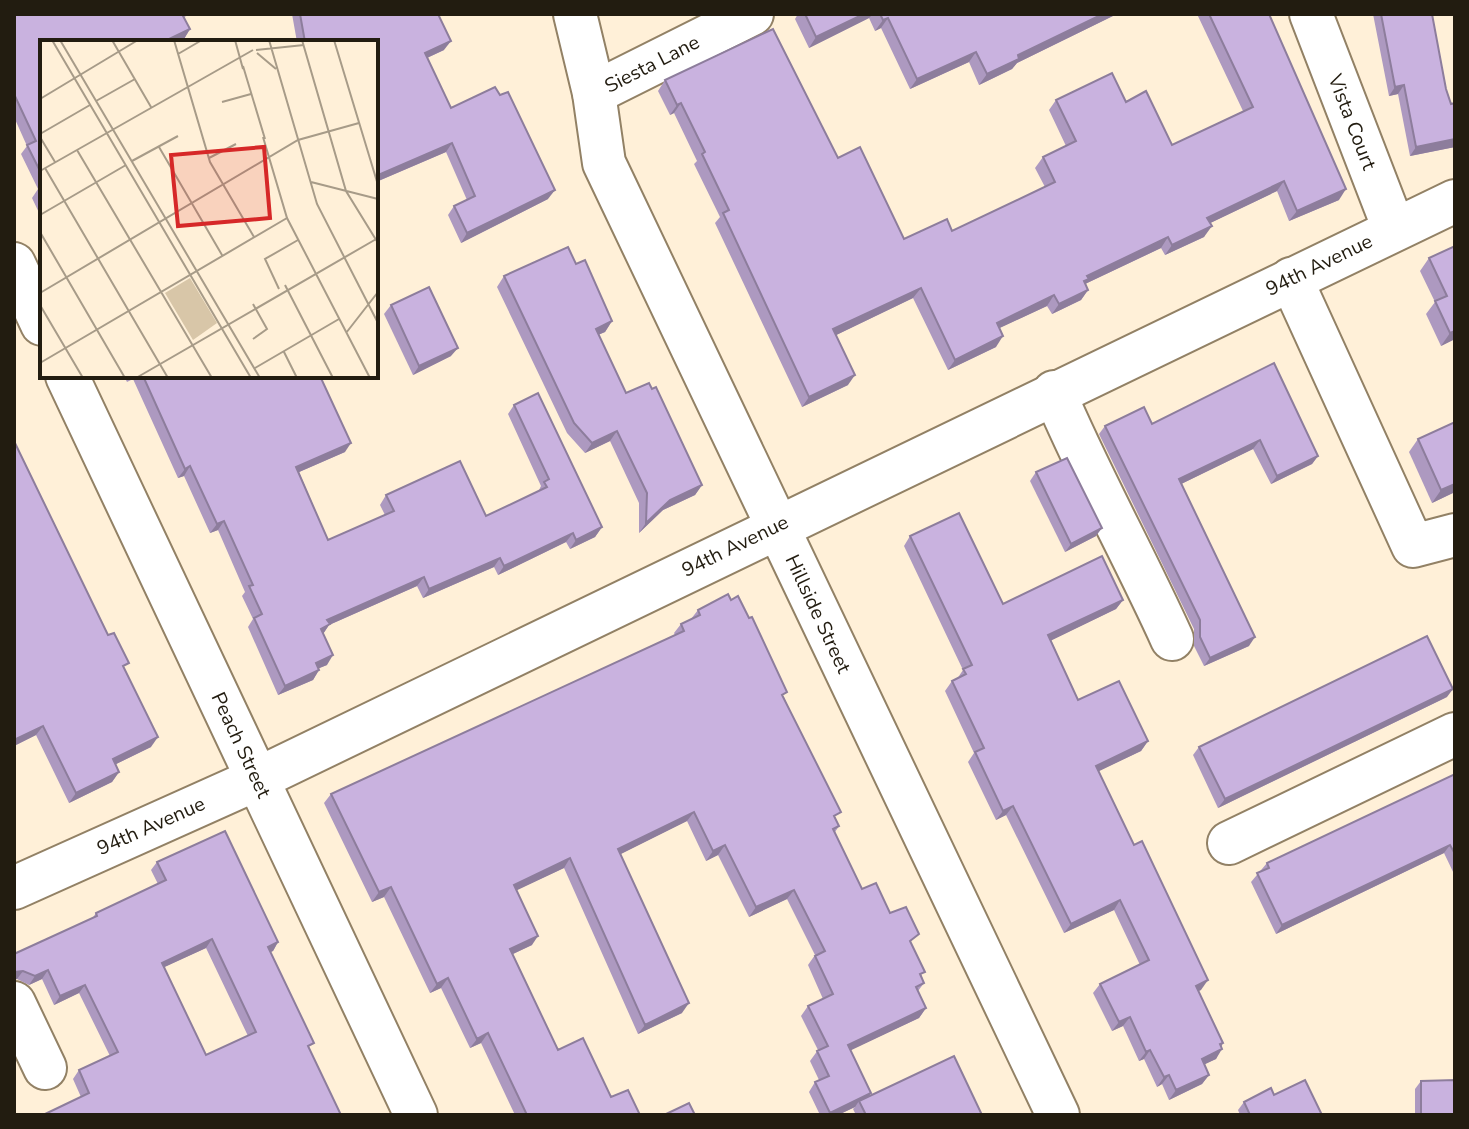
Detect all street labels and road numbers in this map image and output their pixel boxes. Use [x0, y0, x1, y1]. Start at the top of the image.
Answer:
street label: Siesta Lane [600, 29, 704, 99]
street label: Vista Court [1321, 69, 1383, 175]
street label: 94th Avenue [1261, 228, 1377, 302]
street label: 94th Avenue [677, 509, 793, 583]
street label: Hillside Street [779, 550, 858, 679]
street label: Peach Street [205, 688, 278, 803]
street label: 94th Avenue [93, 790, 209, 862]

